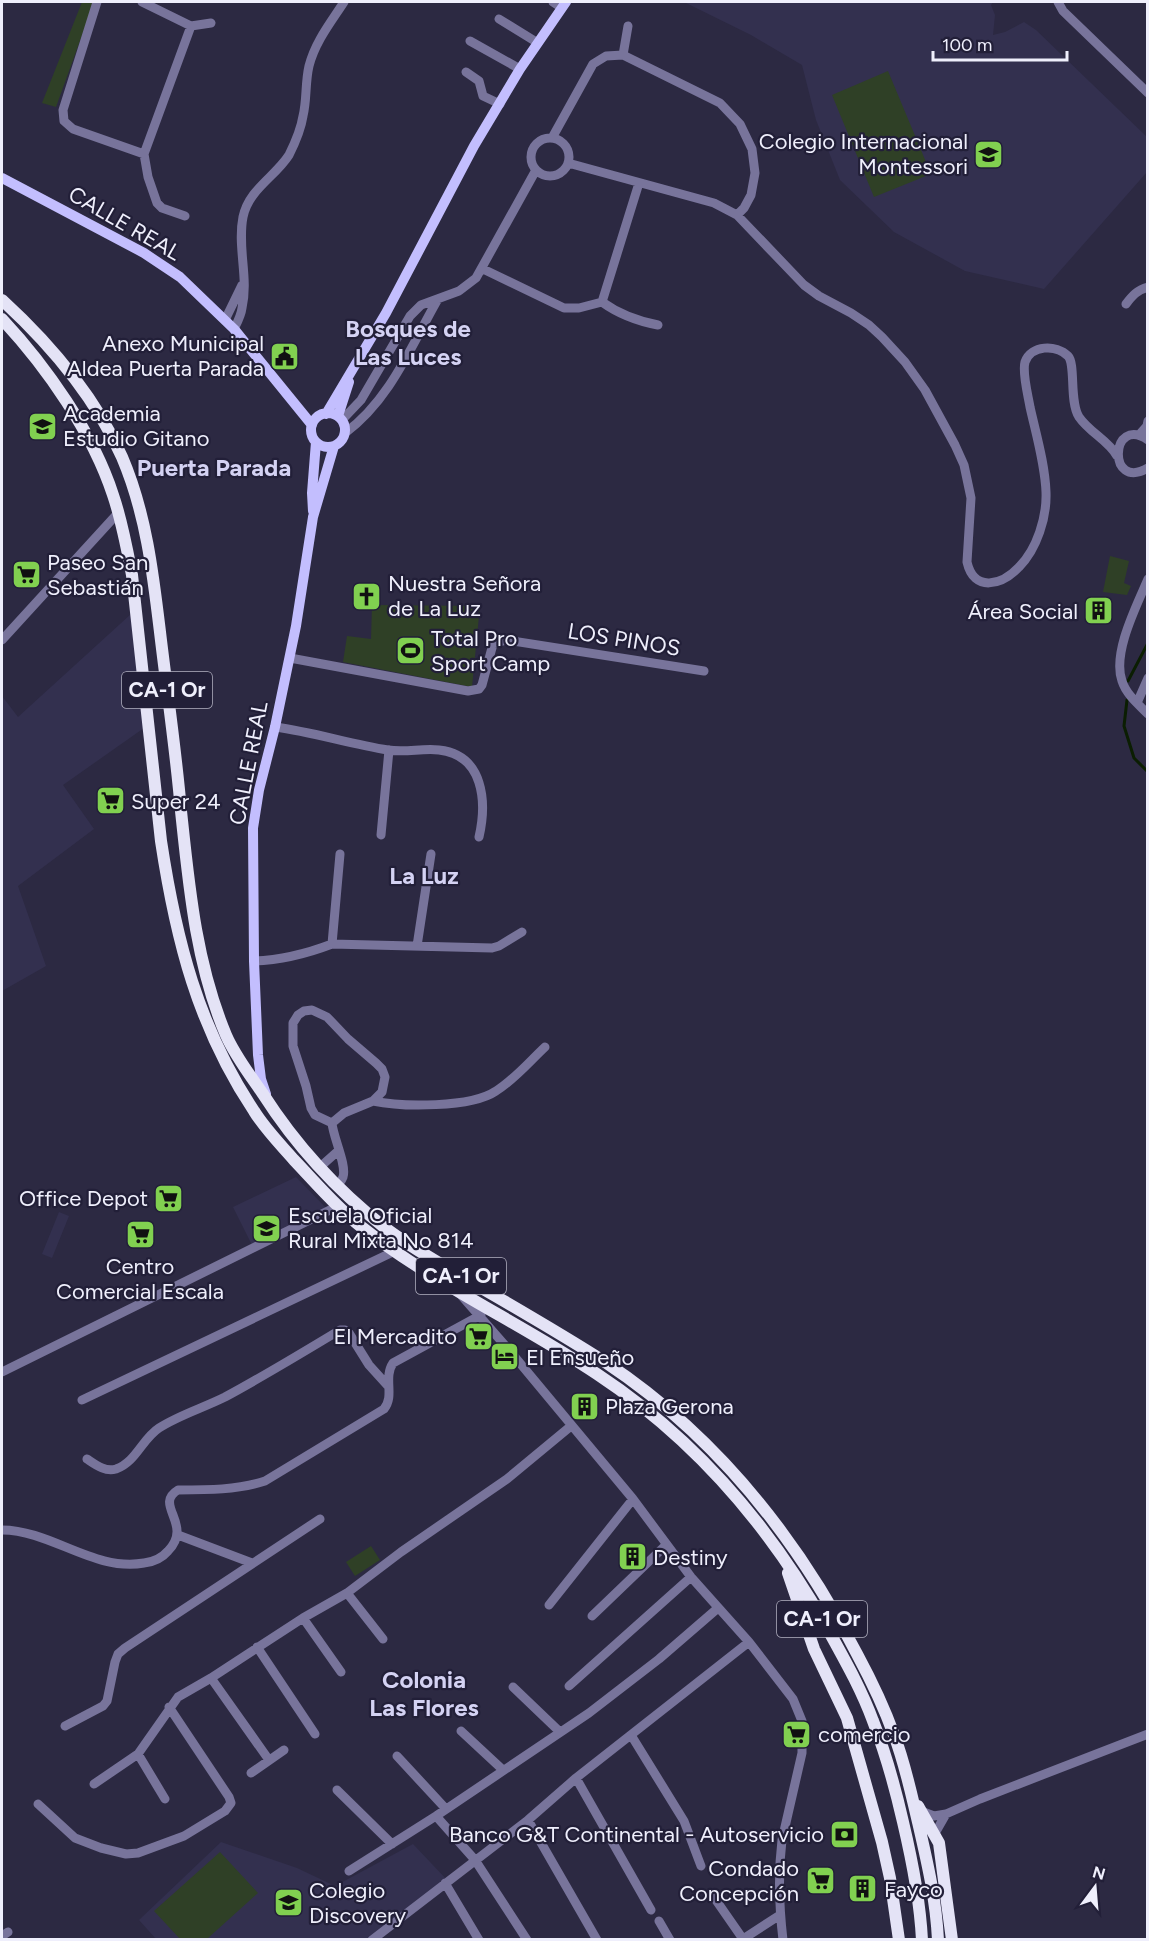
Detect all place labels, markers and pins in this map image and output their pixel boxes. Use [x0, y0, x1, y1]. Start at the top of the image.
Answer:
place label: Colegio Internacional Montessori [759, 128, 968, 180]
school or university icon: Colegio Internacional Montessori [973, 138, 1005, 170]
place label: Anexo Municipal Aldea Puerta Parada [67, 330, 264, 382]
public building icon: Anexo Municipal Aldea Puerta Parada [269, 340, 301, 372]
place label: Academia Estudio Gitano [63, 400, 209, 452]
school or university icon: Academia Estudio Gitano [26, 410, 58, 442]
place label: Paseo San Sebastián [47, 549, 148, 601]
supermarket icon: Paseo San Sebastián [10, 559, 42, 591]
place label: Nuestra Señora de La Luz [388, 570, 541, 622]
church icon: Nuestra Señora de La Luz [351, 580, 383, 612]
building icon: Área Social [1083, 595, 1115, 627]
place label: Área Social [968, 598, 1078, 625]
place label: Total Pro Sport Camp [431, 625, 550, 677]
sports icon: Total Pro Sport Camp [394, 635, 426, 667]
supermarket icon: Super 24 [94, 785, 126, 817]
place label: Super 24 [131, 788, 221, 815]
supermarket icon: Office Depot [153, 1182, 185, 1214]
place label: Office Depot [19, 1185, 148, 1212]
place label: Escuela Oficial Rural Mixta No 814 [288, 1202, 474, 1254]
school or university icon: Escuela Oficial Rural Mixta No 814 [251, 1212, 283, 1244]
supermarket icon: Centro Comercial Escala [124, 1218, 156, 1250]
place label: Centro Comercial Escala [56, 1253, 224, 1305]
supermarket icon: El Mercadito [462, 1320, 494, 1352]
place label: El Mercadito [334, 1323, 457, 1350]
hotel icon: El Ensueño [489, 1341, 521, 1373]
place label: El Ensueño [526, 1344, 634, 1371]
building icon: Plaza Gerona [568, 1390, 600, 1422]
place label: Plaza Gerona [605, 1393, 734, 1420]
building icon: Destiny [616, 1541, 648, 1573]
place label: Destiny [653, 1544, 728, 1571]
supermarket icon: comercio [781, 1718, 813, 1750]
place label: comercio [818, 1721, 911, 1748]
bank icon: Banco G&T Continental - Autoservicio [829, 1818, 861, 1850]
place label: Banco G&T Continental - Autoservicio [449, 1821, 824, 1848]
place label: Condado Concepción [679, 1855, 799, 1907]
supermarket icon: Condado Concepción [804, 1865, 836, 1897]
building icon: Fayco [847, 1873, 879, 1905]
place label: Fayco [884, 1876, 943, 1903]
place label: Colegio Discovery [309, 1877, 406, 1929]
school or university icon: Colegio Discovery [272, 1887, 304, 1919]

